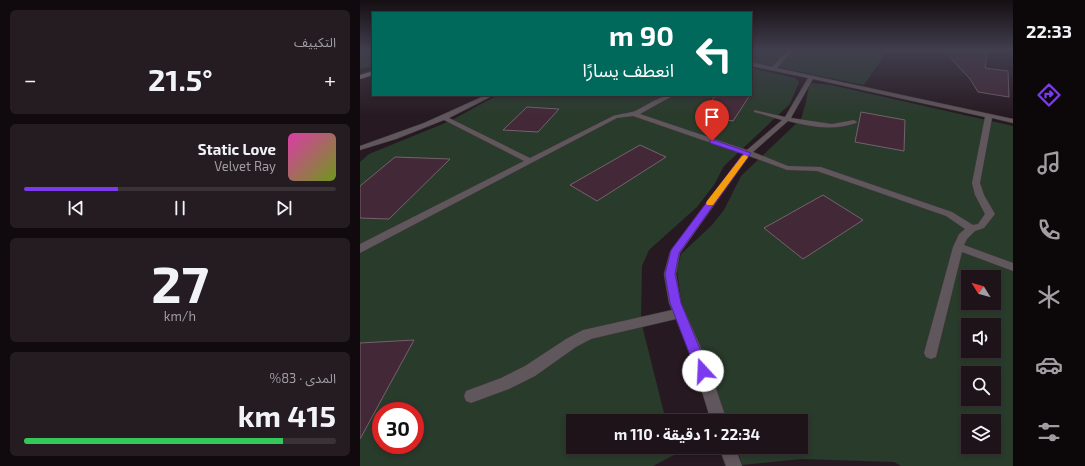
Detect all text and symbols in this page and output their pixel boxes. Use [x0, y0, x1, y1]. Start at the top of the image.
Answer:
text: 90 m [609, 18, 674, 52]
text: 22:33 [1026, 20, 1072, 42]
icon: left [688, 28, 740, 80]
text: التكييف [294, 34, 336, 50]
text: انعطف يسارًا [583, 59, 674, 81]
text: 21.5° [148, 61, 213, 97]
text: − [24, 66, 37, 92]
text: + [324, 66, 336, 92]
icon: directions [1035, 81, 1063, 109]
pin [695, 100, 729, 141]
icon: arrive [701, 106, 723, 128]
text: Static Love [198, 140, 276, 158]
icon: music [1035, 149, 1063, 177]
text: Velvet Ray [214, 158, 276, 174]
icon: previous [65, 197, 87, 219]
icon: pause [169, 197, 191, 219]
icon: next [273, 197, 295, 219]
icon: phone [1035, 216, 1063, 244]
text: 27 [151, 251, 209, 313]
north arrow [961, 270, 1001, 310]
map controls [961, 270, 1001, 454]
icon: climate [1035, 283, 1063, 311]
text: km/h [164, 308, 196, 324]
button: sound [961, 318, 1001, 358]
position arrow [682, 350, 724, 392]
icon: car [1035, 351, 1063, 379]
button: search [961, 366, 1001, 406]
text: المدى · 83% [270, 370, 336, 386]
text: 415 km [238, 397, 336, 433]
speed limit sign: 30 [372, 402, 424, 454]
button: layers [961, 414, 1001, 454]
icon: filters [1035, 418, 1063, 446]
text: 22:34 · 1 دقيقة · 110 m [614, 425, 760, 443]

